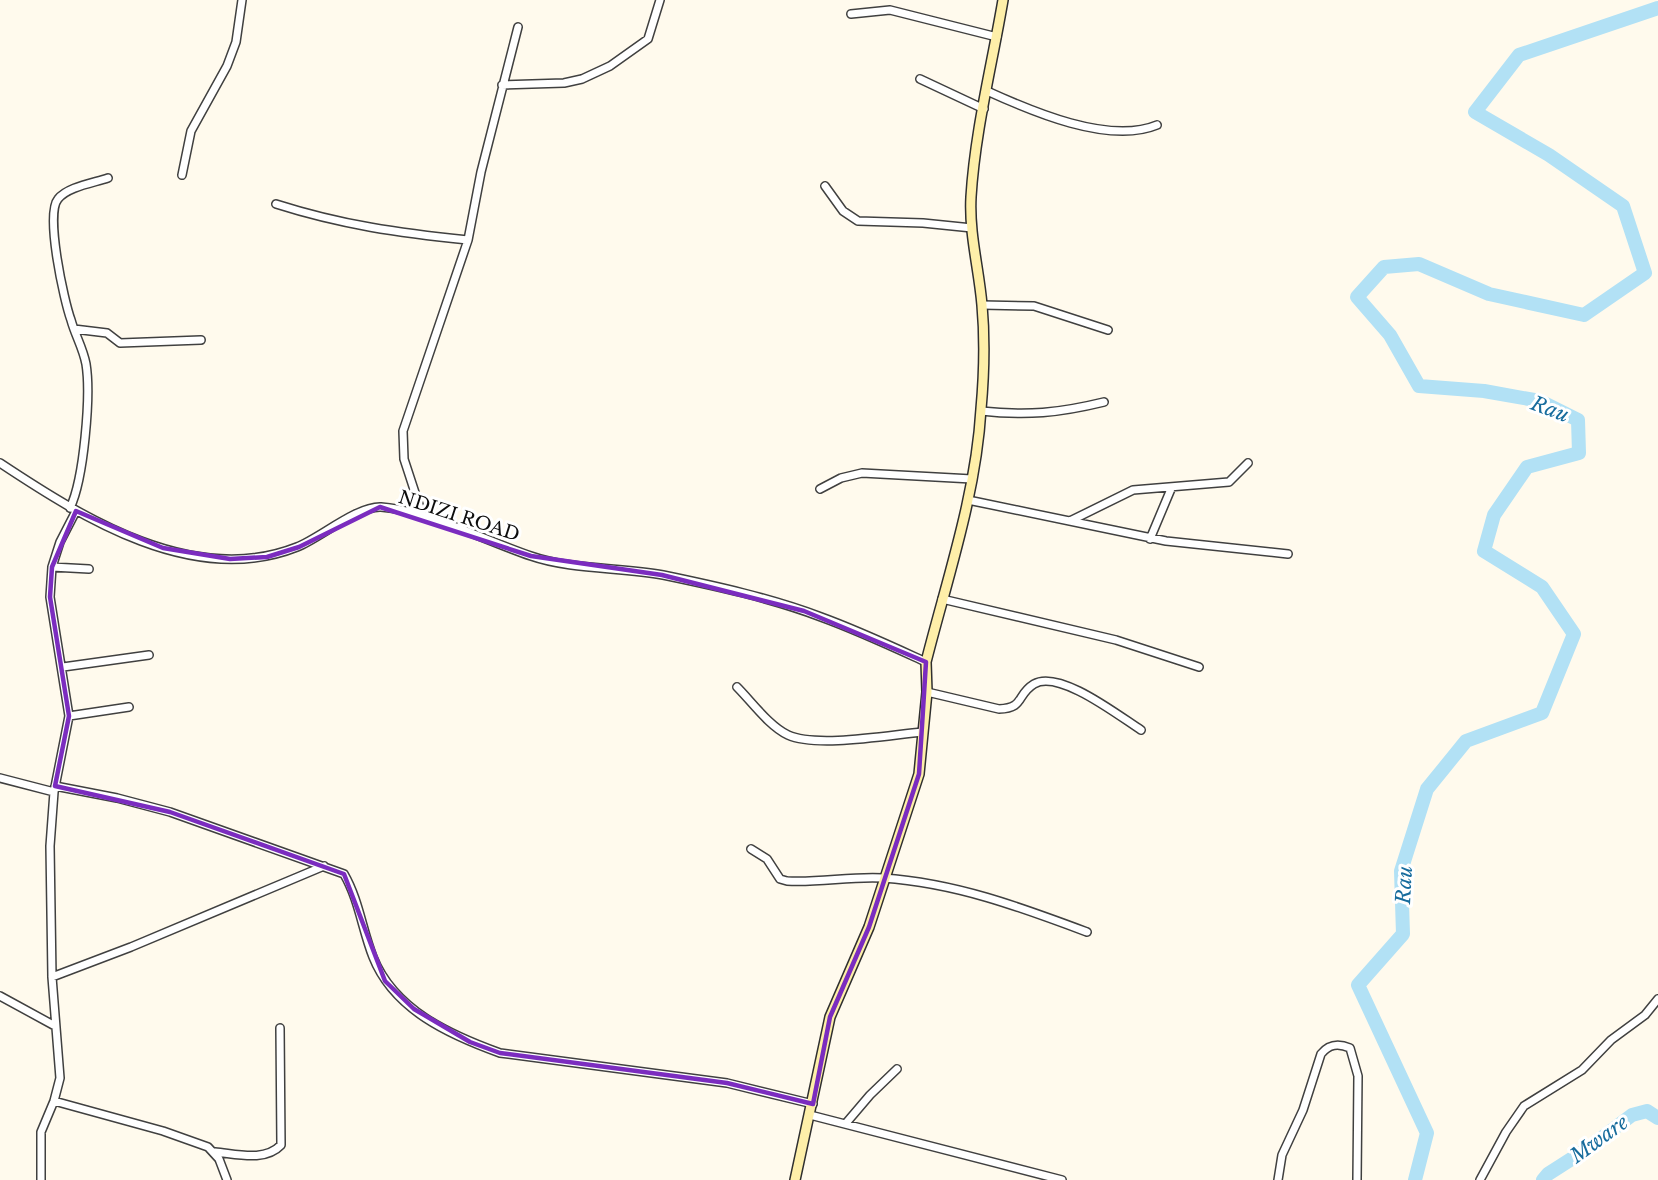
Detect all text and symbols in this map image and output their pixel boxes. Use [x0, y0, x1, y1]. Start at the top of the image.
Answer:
water label: Rau [1527, 391, 1572, 427]
street label: NDIZI ROAD [396, 486, 522, 546]
water label: Rau [1391, 865, 1417, 906]
water label: Mware [1564, 1110, 1633, 1169]

